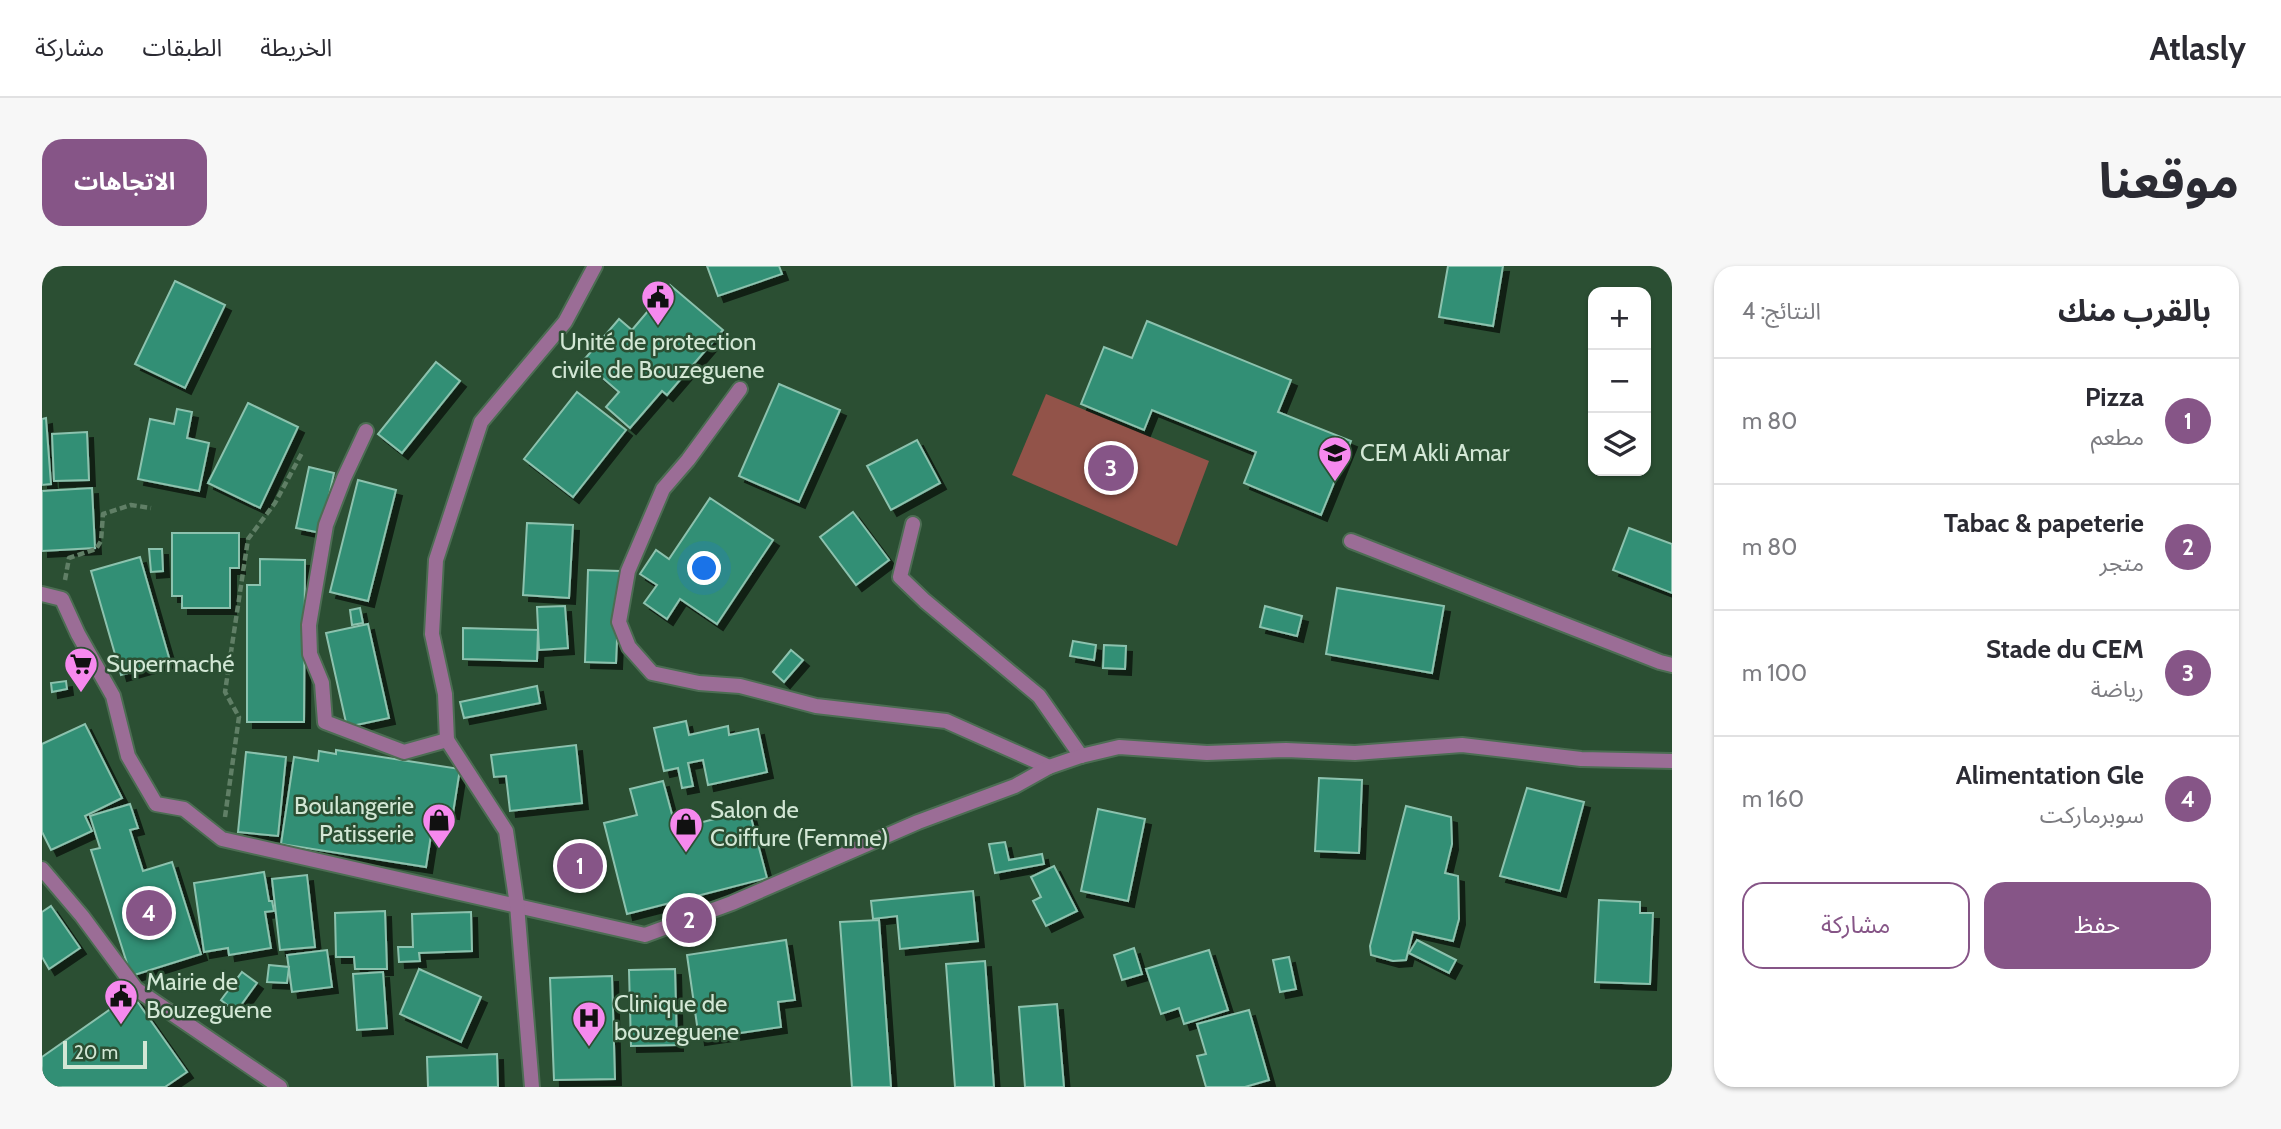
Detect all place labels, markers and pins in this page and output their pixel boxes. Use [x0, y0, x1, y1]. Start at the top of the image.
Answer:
public building icon: Unité de protection civile de Bouzeguene [639, 278, 677, 327]
place label: Unité de protection civile de Bouzeguene [551, 327, 765, 384]
school or university icon: CEM Akli Amar [1316, 434, 1354, 483]
place label: CEM Akli Amar [1360, 438, 1510, 467]
pin: 3 [1088, 442, 1134, 494]
supermarket icon: Supermaché [62, 645, 100, 694]
place label: Supermaché [106, 649, 234, 678]
place label: Boulangerie Patisserie [294, 791, 414, 848]
place label: Salon de Coiffure (Femme) [710, 795, 888, 852]
shop icon: Boulangerie Patisserie [420, 801, 458, 850]
shop icon: Salon de Coiffure (Femme) [667, 805, 705, 854]
pin: 1 [557, 840, 603, 892]
pin: 4 [126, 887, 172, 939]
pin: 2 [666, 894, 712, 946]
place label: Mairie de Bouzeguene [146, 967, 272, 1024]
public building icon: Mairie de Bouzeguene [102, 977, 140, 1026]
place label: Clinique de bouzeguene [614, 989, 739, 1046]
hospital icon: Clinique de bouzeguene [570, 999, 608, 1048]

